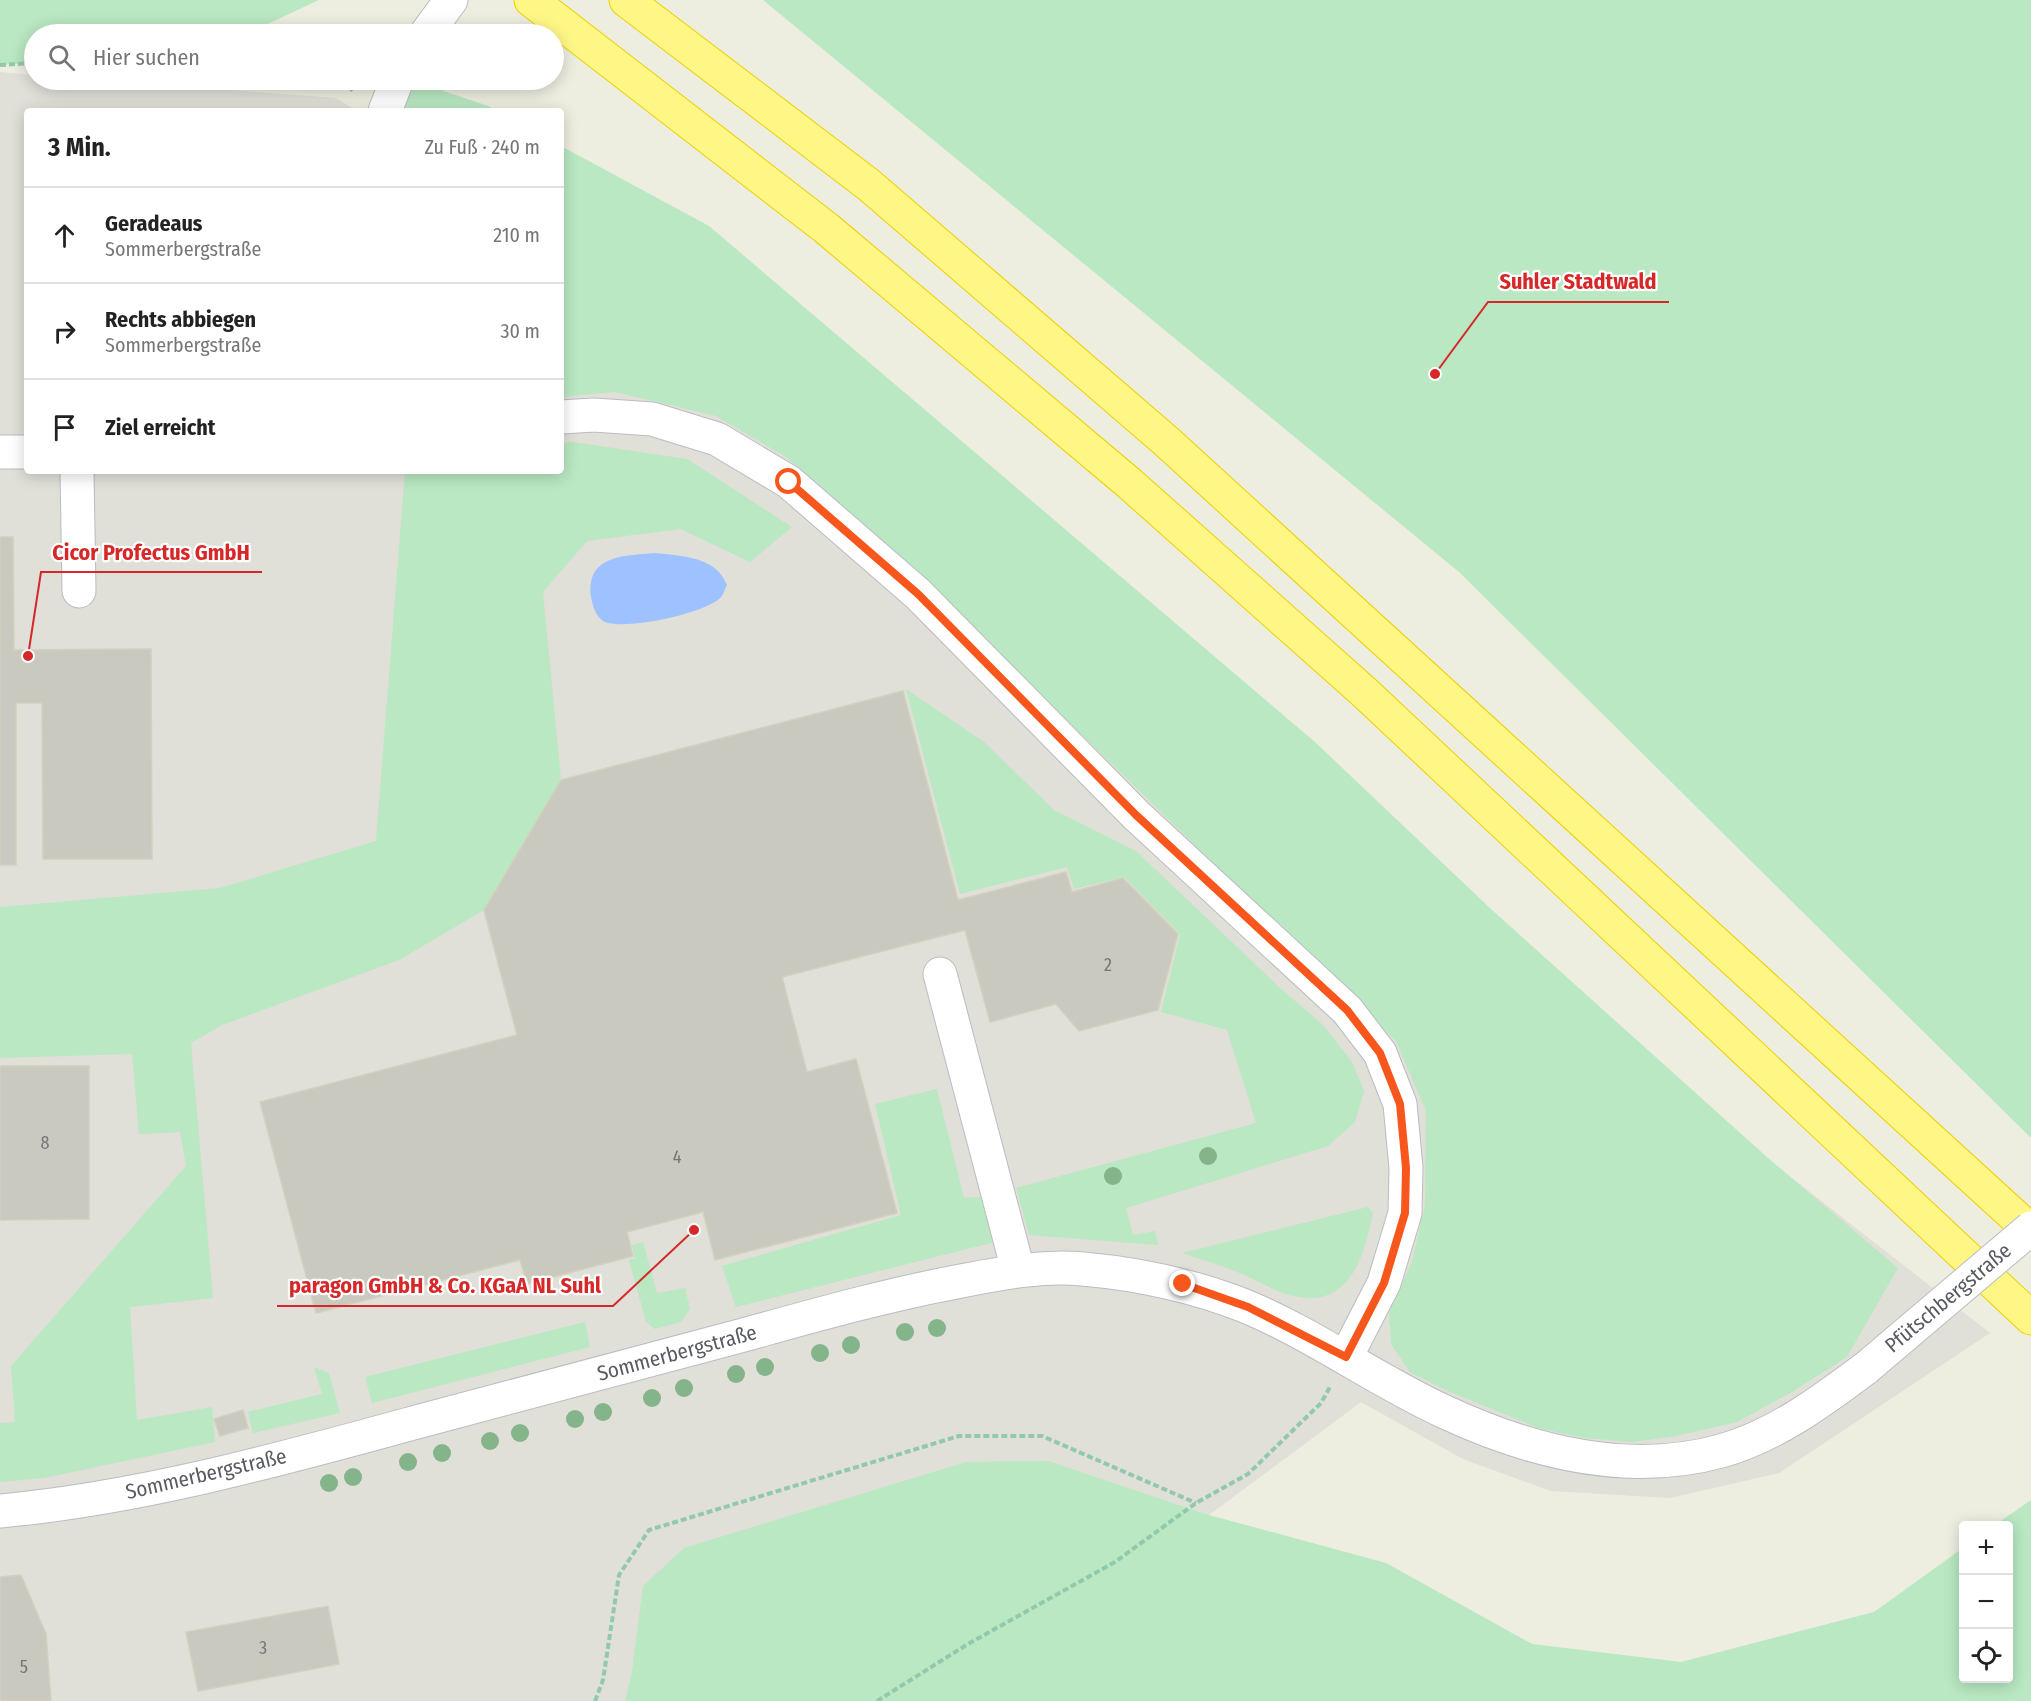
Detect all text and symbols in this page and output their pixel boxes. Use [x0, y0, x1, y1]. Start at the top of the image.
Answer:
search box [24, 24, 564, 90]
icon: search [45, 41, 78, 74]
text: Hier suchen [93, 44, 200, 71]
text: 3 Min. [48, 132, 111, 163]
text: Zu Fuß · 240 m [424, 135, 540, 159]
text: Geradeaus [105, 210, 202, 237]
icon: ahead [48, 219, 81, 252]
text: 210 m [493, 223, 540, 247]
text: Sommerbergstraße [105, 237, 261, 261]
callout: Suhler Stadtwald [1488, 262, 1669, 302]
text: Suhler Stadtwald [1499, 268, 1657, 295]
text: Rechts abbiegen [105, 306, 256, 333]
icon: right [48, 315, 81, 348]
text: 30 m [500, 319, 540, 343]
text: Sommerbergstraße [105, 333, 261, 357]
icon: arrive [48, 411, 81, 444]
text: Ziel erreicht [105, 414, 216, 441]
route start [775, 468, 801, 494]
callout: Cicor Profectus GmbH [41, 532, 262, 572]
text: Cicor Profectus GmbH [52, 539, 250, 566]
house number: 2 [1104, 954, 1112, 976]
house number: 8 [41, 1132, 50, 1154]
house number: 4 [673, 1146, 682, 1168]
street label: Pfütschbergstraße [1880, 1238, 2016, 1358]
callout: paragon GmbH & Co. KGaA NL Suhl [277, 1266, 613, 1306]
route end [1169, 1270, 1195, 1296]
text: paragon GmbH & Co. KGaA NL Suhl [289, 1272, 602, 1299]
street label: Sommerbergstraße [594, 1319, 760, 1387]
street label: Sommerbergstraße [123, 1443, 289, 1505]
map controls [1959, 1521, 2013, 1683]
button: + [1959, 1521, 2013, 1575]
button: − [1959, 1575, 2013, 1629]
button: locate [1959, 1629, 2013, 1683]
house number: 3 [259, 1637, 267, 1659]
house number: 5 [20, 1656, 28, 1678]

